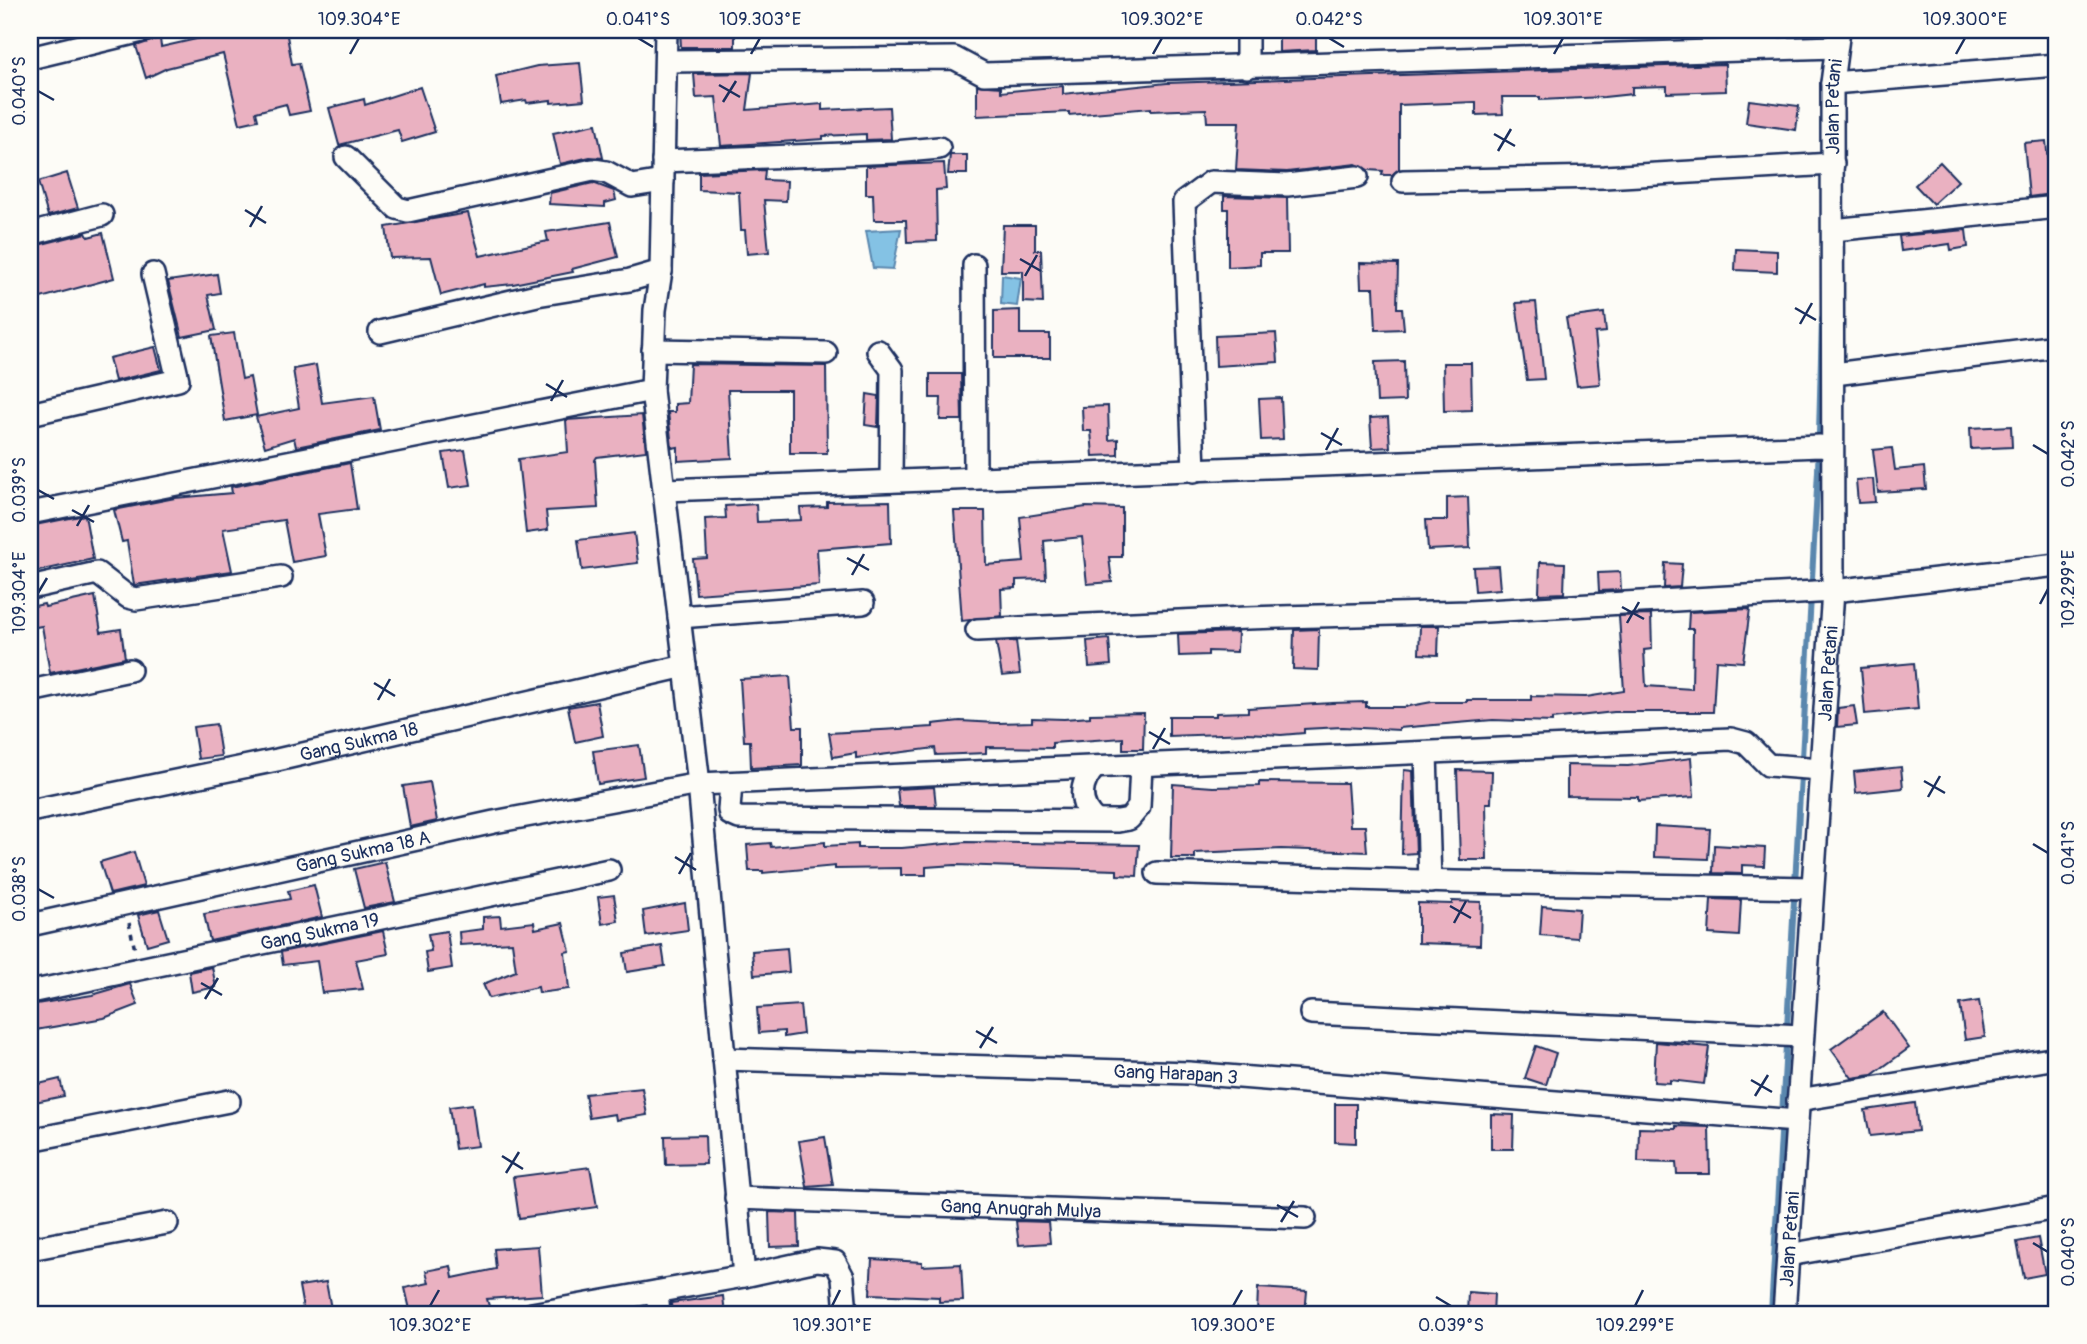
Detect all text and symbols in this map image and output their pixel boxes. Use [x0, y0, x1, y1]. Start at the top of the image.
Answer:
text: 109.304°E [318, 8, 400, 31]
text: 0.041°S [606, 8, 670, 31]
text: 109.303°E [719, 8, 801, 31]
text: 109.302°E [1121, 8, 1203, 31]
text: 0.042°S [1295, 8, 1363, 31]
text: 109.301°E [1523, 8, 1603, 31]
text: 109.300°E [1923, 8, 2007, 31]
text: 0.040°S [8, 56, 31, 126]
street label: Jalan Petani [1821, 58, 1848, 154]
text: 0.042°S [2057, 420, 2080, 488]
text: 0.039°S [8, 457, 31, 523]
text: 109.299°E [2057, 550, 2080, 628]
text: 109.304°E [8, 552, 31, 634]
street label: Jalan Petani [1813, 625, 1844, 722]
street label: Gang Sukma 18 [297, 717, 420, 767]
text: 0.041°S [2057, 821, 2080, 885]
street label: Gang Sukma 18 A [294, 825, 433, 879]
text: 0.038°S [8, 856, 31, 922]
street label: Gang Sukma 19 [258, 908, 382, 956]
street label: Gang Harapan 3 [1113, 1060, 1239, 1090]
street label: Jalan Petani [1775, 1191, 1805, 1288]
street label: Gang Anugrah Mulya [940, 1194, 1102, 1224]
text: 0.040°S [2057, 1217, 2080, 1287]
text: 109.302°E [389, 1314, 471, 1337]
text: 109.301°E [792, 1314, 872, 1337]
text: 109.300°E [1191, 1314, 1275, 1337]
text: 0.039°S [1418, 1314, 1484, 1337]
text: 109.299°E [1596, 1314, 1674, 1337]

